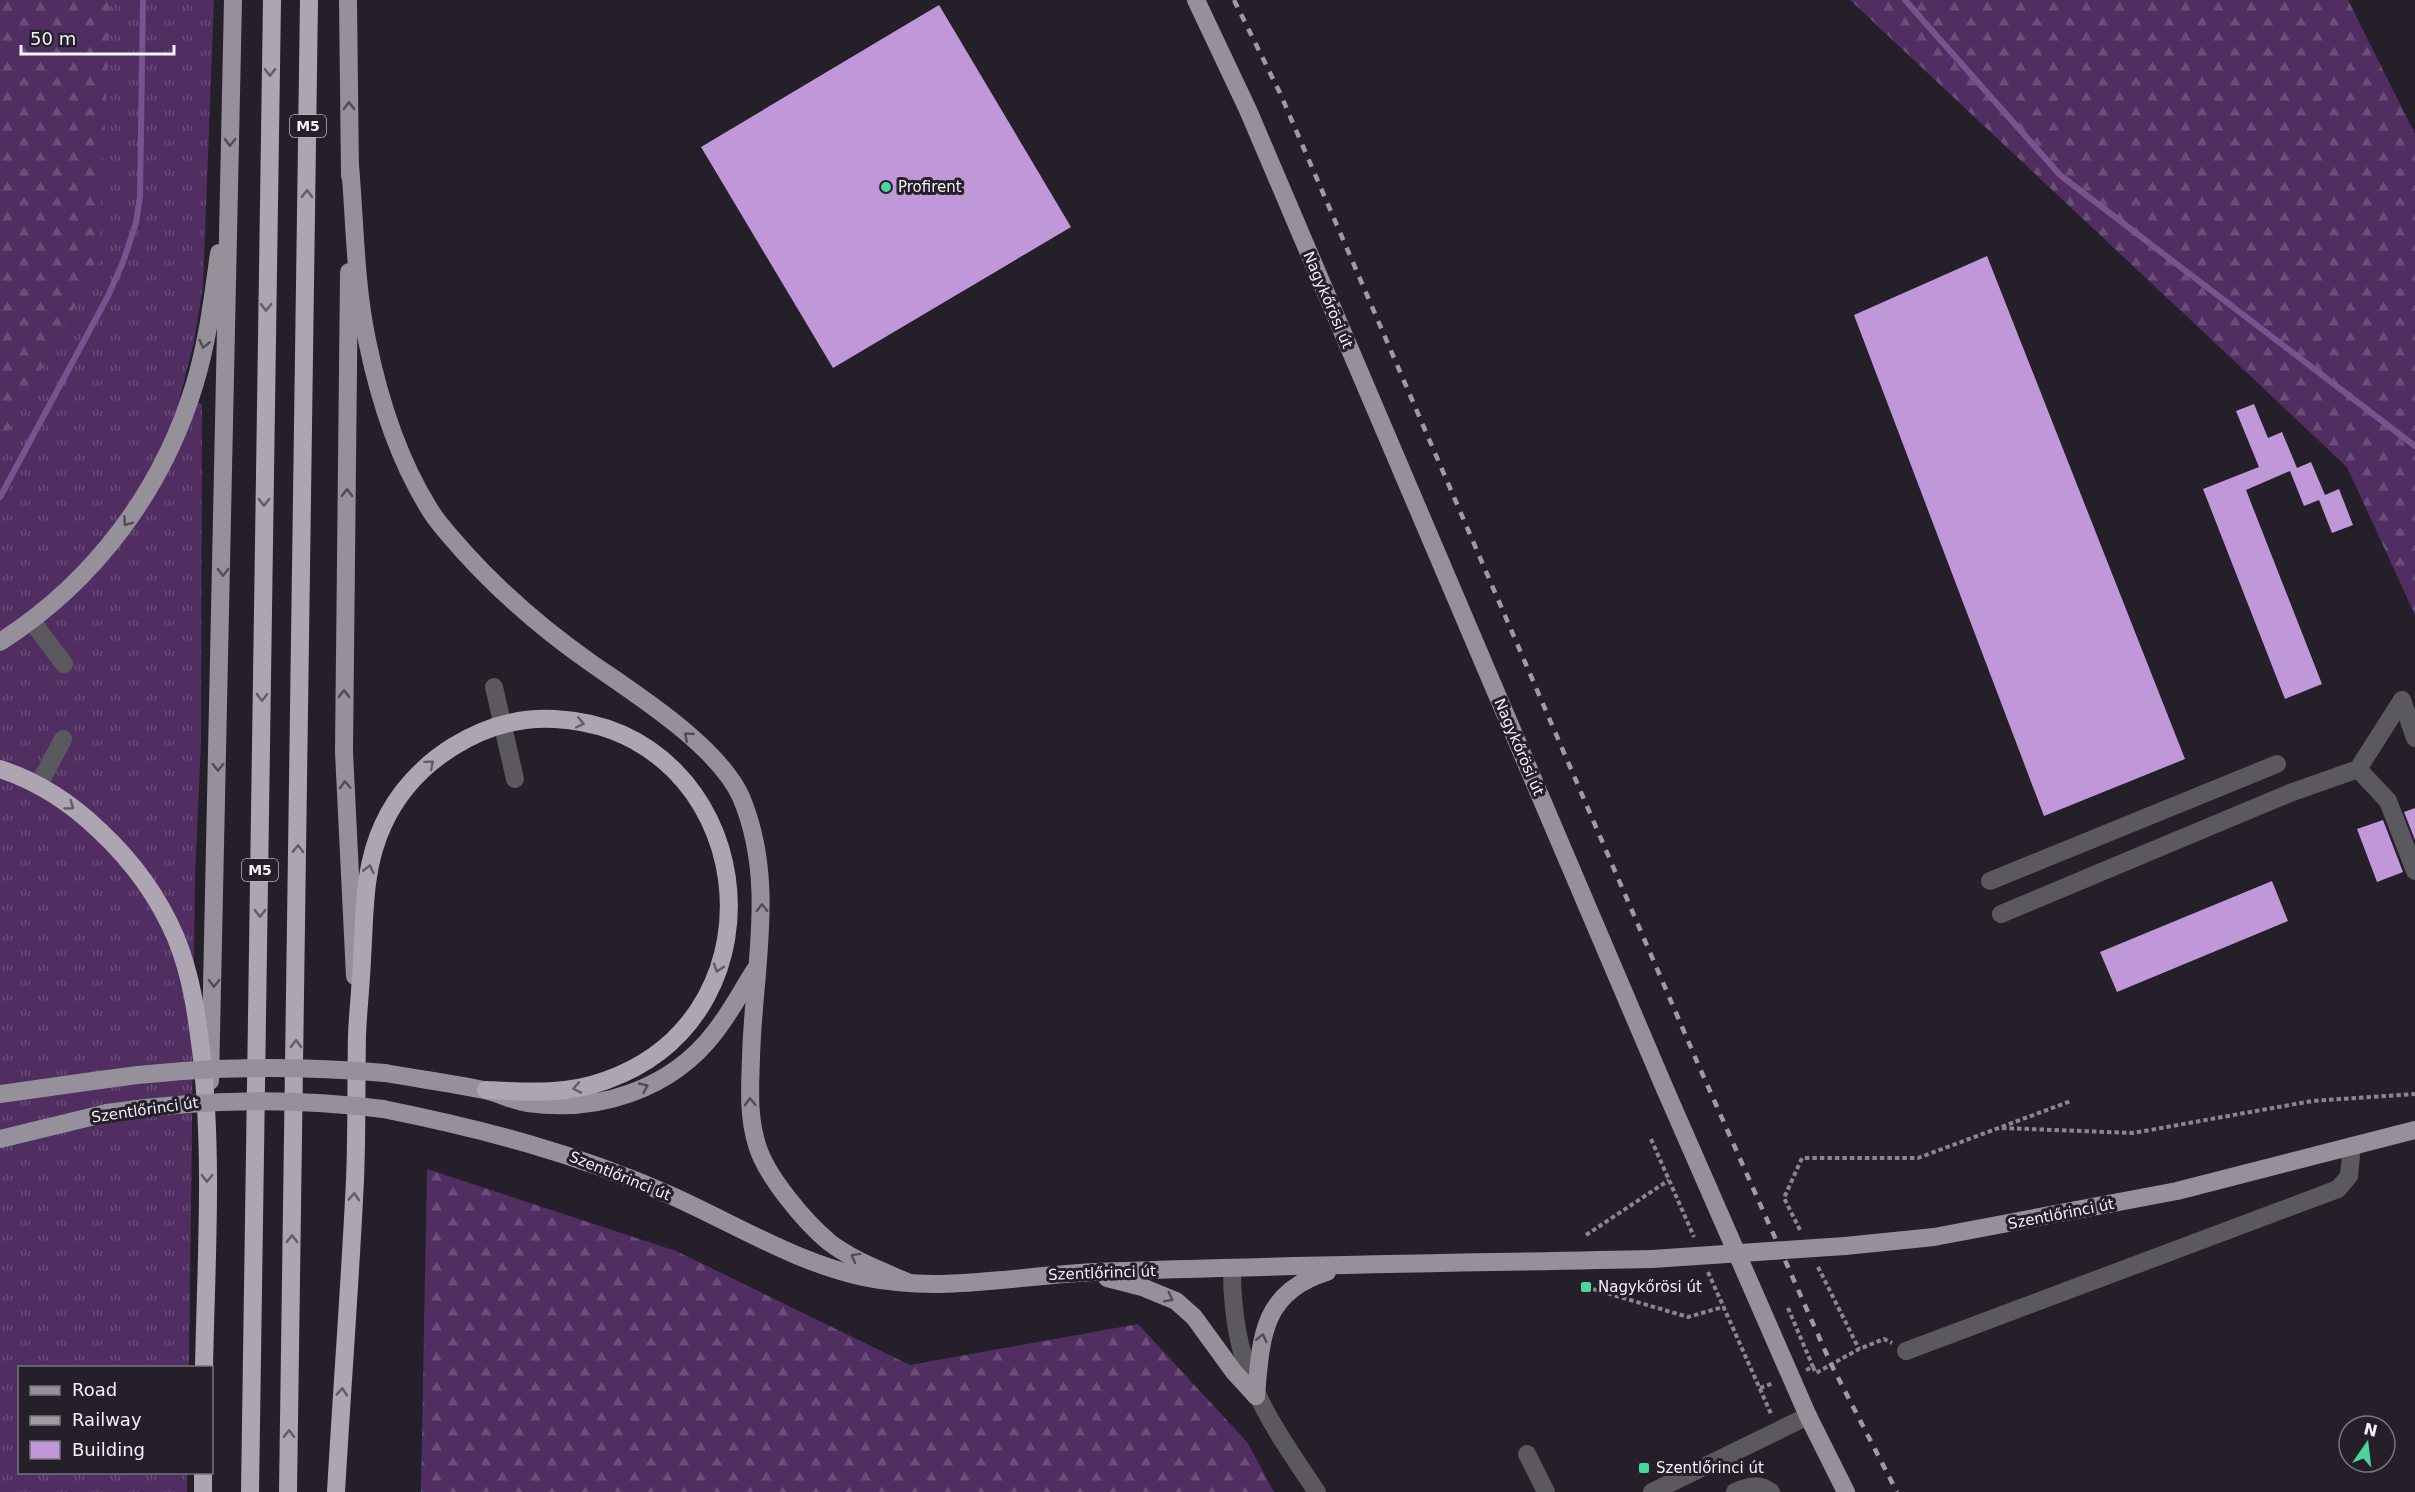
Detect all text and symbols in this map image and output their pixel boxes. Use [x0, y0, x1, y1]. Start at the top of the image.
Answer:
scale bar [21, 18, 174, 56]
text: 50 m [30, 28, 76, 49]
one-way arrow [264, 68, 277, 77]
one-way arrow [343, 102, 356, 111]
road number: M5 [290, 115, 326, 137]
one-way arrow [224, 138, 237, 147]
place label: Profirent [898, 178, 962, 196]
marker: Profirent [879, 180, 893, 194]
one-way arrow [301, 189, 313, 198]
street label: Nagykőrösi út [1299, 249, 1357, 351]
one-way arrow [260, 302, 272, 311]
one-way arrow [199, 339, 212, 349]
one-way arrow [340, 488, 353, 497]
one-way arrow [258, 497, 270, 506]
one-way arrow [123, 515, 134, 526]
one-way arrow [216, 568, 229, 577]
one-way arrow [338, 689, 350, 698]
one-way arrow [256, 692, 268, 701]
street label: Nagykőrösi út [1490, 696, 1548, 798]
one-way arrow [574, 715, 584, 728]
one-way arrow [684, 732, 694, 743]
one-way arrow [423, 760, 434, 771]
one-way arrow [212, 763, 225, 772]
one-way arrow [339, 780, 352, 789]
one-way arrow [64, 799, 75, 810]
one-way arrow [292, 844, 304, 853]
road number: M5 [242, 859, 278, 881]
one-way arrow [362, 864, 375, 874]
one-way arrow [756, 903, 768, 912]
one-way arrow [254, 908, 266, 917]
one-way arrow [713, 962, 726, 973]
one-way arrow [208, 979, 220, 988]
one-way arrow [290, 1039, 302, 1048]
one-way arrow [573, 1081, 583, 1094]
one-way arrow [638, 1083, 649, 1095]
street label: Szentlőrinci út [90, 1094, 200, 1126]
one-way arrow [744, 1097, 756, 1106]
street label: Szentlőrinci út [567, 1147, 673, 1205]
one-way arrow [201, 1173, 213, 1182]
one-way arrow [347, 1193, 360, 1202]
street label: Szentlőrinci út [2006, 1195, 2116, 1233]
one-way arrow [286, 1234, 299, 1243]
one-way arrow [850, 1253, 861, 1264]
street label: Szentlőrinci út [1048, 1262, 1156, 1284]
place label: Nagykőrösi út [1598, 1278, 1702, 1296]
marker: Nagykőrösi út [1579, 1280, 1593, 1294]
one-way arrow [1163, 1291, 1173, 1302]
one-way arrow [1255, 1333, 1268, 1343]
legend [18, 1366, 213, 1474]
text: Road [72, 1379, 117, 1400]
one-way arrow [335, 1387, 348, 1396]
text: Railway [72, 1409, 142, 1430]
north arrow [2337, 1414, 2397, 1474]
text: N [2362, 1419, 2379, 1441]
one-way arrow [283, 1429, 295, 1438]
text: Building [72, 1439, 145, 1460]
place label: Szentlőrinci út [1656, 1459, 1764, 1477]
marker: Szentlőrinci út [1637, 1461, 1651, 1475]

